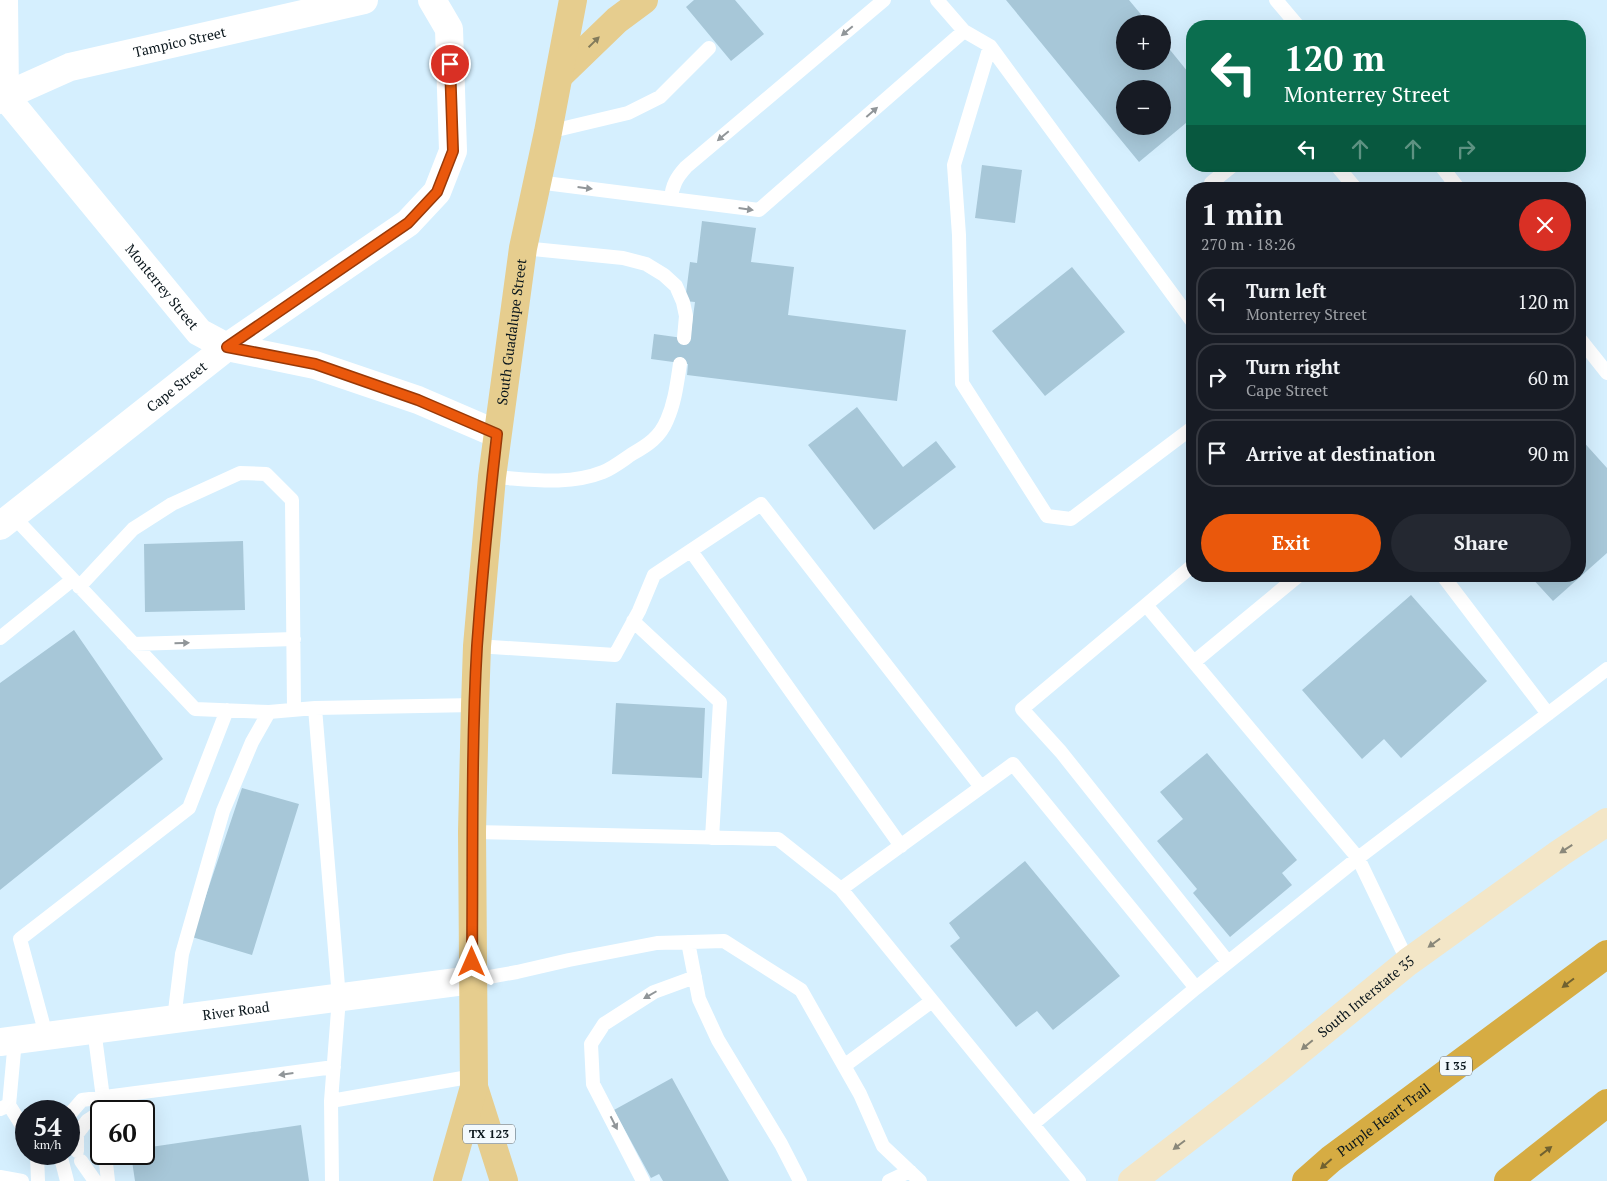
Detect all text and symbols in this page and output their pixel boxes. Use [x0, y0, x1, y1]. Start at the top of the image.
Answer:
map controls [1116, 15, 1171, 135]
button: + [1116, 15, 1171, 70]
street label: Tampico Street [131, 22, 228, 61]
one-way arrow [841, 26, 854, 37]
text: 120 m [1284, 35, 1385, 81]
one-way arrow [588, 36, 600, 48]
icon: left [1201, 40, 1266, 105]
pin [429, 43, 471, 85]
icon: arrive [436, 50, 464, 78]
text: Monterrey Street [1284, 79, 1450, 108]
button: − [1116, 80, 1171, 135]
one-way arrow [865, 106, 877, 118]
one-way arrow [716, 130, 729, 141]
icon: left [1293, 135, 1321, 163]
icon: ahead [1346, 135, 1374, 163]
icon: ahead [1399, 135, 1427, 163]
icon: right [1452, 135, 1480, 163]
one-way arrow [577, 184, 593, 192]
text: 1 min [1201, 194, 1283, 234]
button: close [1519, 199, 1571, 251]
one-way arrow [738, 205, 754, 213]
text: 270 m · 18:26 [1201, 233, 1295, 255]
street label: Monterrey Street [121, 240, 204, 334]
street label: South Guadalupe Street [492, 256, 531, 406]
text: Turn left [1246, 278, 1327, 303]
icon: left [1203, 287, 1231, 315]
text: 120 m [1518, 289, 1569, 314]
text: Monterrey Street [1246, 303, 1367, 325]
text: Turn right [1246, 354, 1340, 379]
street label: Cape Street [142, 356, 211, 416]
icon: right [1203, 363, 1231, 391]
text: 60 m [1528, 365, 1569, 390]
text: Cape Street [1246, 379, 1328, 401]
icon: arrive [1203, 439, 1231, 467]
text: Arrive at destination [1246, 441, 1435, 466]
text: 90 m [1528, 441, 1569, 466]
button: Exit [1201, 514, 1381, 572]
button: Share [1391, 514, 1571, 572]
one-way arrow [174, 638, 190, 646]
one-way arrow [1559, 844, 1573, 854]
position arrow [445, 935, 497, 987]
one-way arrow [1427, 938, 1440, 948]
street label: South Interstate 35 [1313, 951, 1418, 1041]
one-way arrow [1561, 978, 1575, 988]
one-way arrow [643, 991, 656, 1000]
street label: River Road [201, 997, 271, 1024]
one-way arrow [1301, 1039, 1314, 1050]
road number: I 35 [1440, 1056, 1472, 1076]
one-way arrow [278, 1070, 294, 1078]
street label: Purple Heart Trail [1333, 1078, 1434, 1160]
speed limit sign: 60 [90, 1100, 155, 1165]
text: 54 [33, 1110, 62, 1143]
one-way arrow [610, 1116, 618, 1131]
road number: TX 123 [463, 1124, 515, 1144]
text: km/h [34, 1137, 61, 1152]
one-way arrow [1173, 1139, 1186, 1150]
one-way arrow [1539, 1146, 1553, 1156]
one-way arrow [1320, 1158, 1332, 1170]

